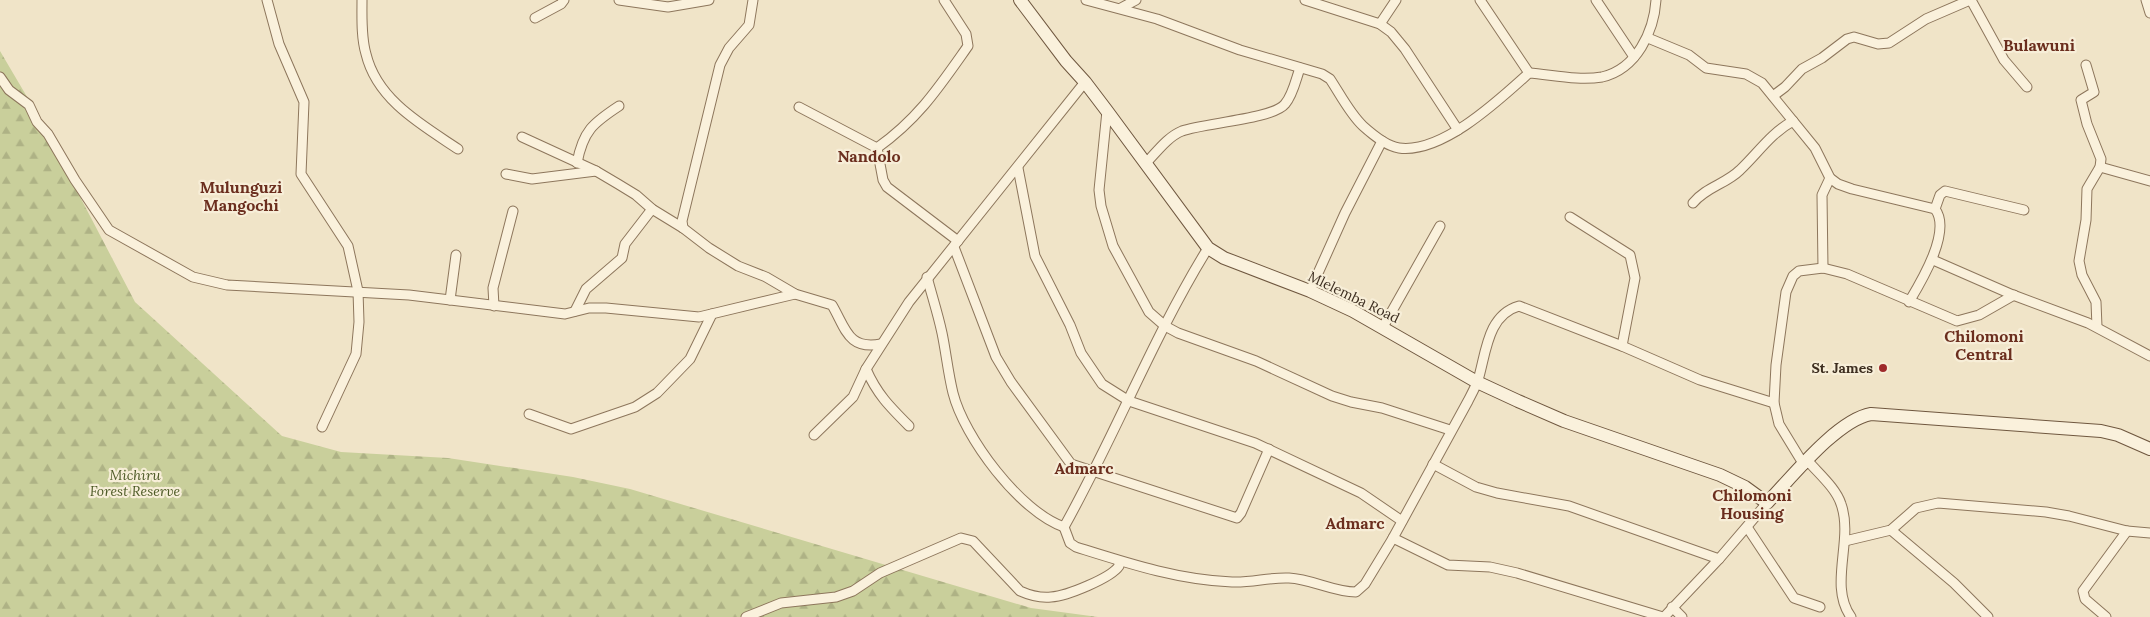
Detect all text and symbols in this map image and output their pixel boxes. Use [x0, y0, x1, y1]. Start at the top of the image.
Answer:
district label: Bulawuni [2003, 35, 2075, 55]
district label: Nandolo [837, 146, 901, 166]
district label: Mulunguzi Mangochi [200, 177, 282, 215]
street label: Mlelemba Road [1305, 267, 1403, 327]
district label: Chilomoni Central [1944, 326, 2024, 364]
place label: St. James [1812, 359, 1873, 377]
marker: St. James [1877, 362, 1889, 374]
district label: Admarc [1055, 458, 1114, 478]
park label: Michiru Forest Reserve [90, 466, 181, 500]
district label: Chilomoni Housing [1712, 485, 1792, 523]
district label: Admarc [1326, 513, 1385, 533]

